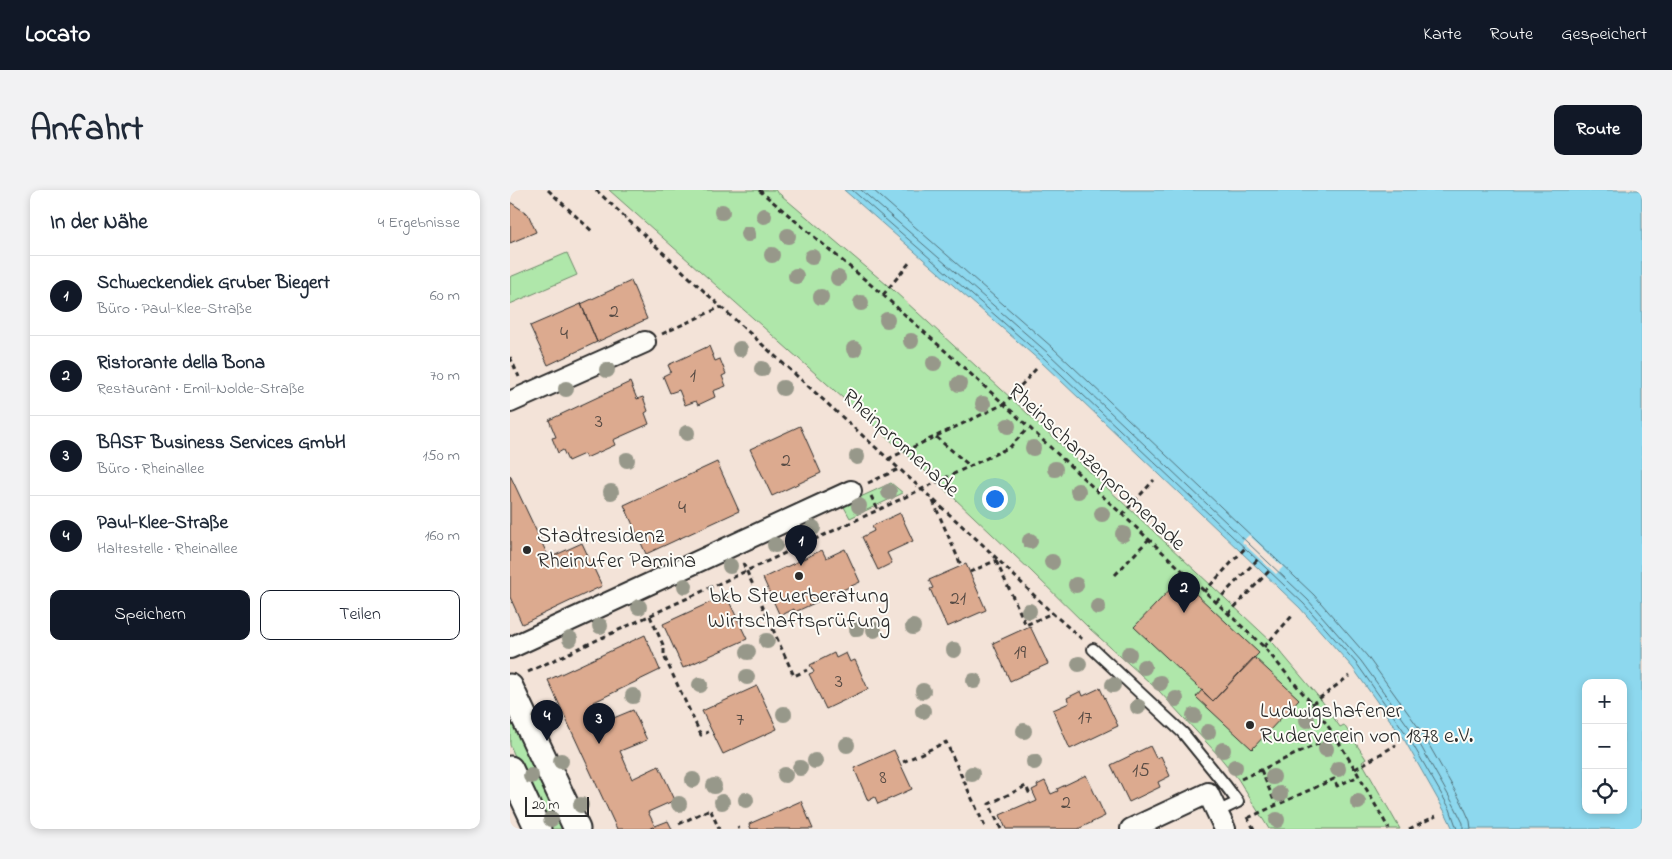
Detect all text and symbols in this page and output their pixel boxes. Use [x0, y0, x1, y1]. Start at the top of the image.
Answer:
text: Locato [25, 18, 91, 53]
text: Karte [1423, 22, 1461, 48]
text: Route [1489, 22, 1533, 48]
text: Gespeichert [1561, 22, 1647, 48]
text: Anfahrt [30, 105, 143, 156]
button: Route [1554, 105, 1642, 155]
text: In der Nähe [50, 208, 148, 238]
text: 4 Ergebnisse [378, 211, 460, 235]
text: Schweckendiek Gruber Biegert [97, 270, 330, 297]
text: 1 [63, 284, 69, 308]
text: 60 m [430, 284, 460, 308]
text: Büro · Paul-Klee-Straße [97, 297, 252, 321]
house number: 2 [609, 298, 619, 327]
house number: 4 [560, 320, 568, 349]
text: Ristorante della Bona [97, 350, 265, 377]
house number: 1 [690, 362, 696, 391]
text: 2 [62, 364, 70, 388]
text: 70 m [430, 364, 460, 388]
text: Restaurant · Emil-Nolde-Straße [97, 377, 305, 401]
street label: Rheinschanzenpromenade [1000, 377, 1192, 559]
street label: Rheinpromenade [834, 382, 966, 506]
house number: 3 [595, 408, 603, 437]
text: BASF Business Services GmbH [97, 430, 346, 457]
text: 3 [63, 444, 69, 468]
text: 150 m [422, 444, 460, 468]
house number: 2 [781, 447, 791, 476]
text: Büro · Rheinallee [97, 457, 204, 481]
your location [982, 486, 1008, 512]
house number: 4 [678, 494, 686, 523]
text: Paul-Klee-Straße [97, 510, 228, 537]
place label: Stadtresidenz Rheinufer Pamina [537, 521, 696, 578]
text: 4 [63, 524, 69, 548]
text: 160 m [425, 524, 460, 548]
pin: 1 [785, 525, 817, 566]
text: Haltestelle · Rheinallee [97, 537, 238, 561]
marker: Stadtresidenz Rheinufer Pamina [521, 544, 533, 556]
marker: bkb Steuerberatung Wirtschaftsprüfung [793, 570, 805, 582]
pin: 2 [1168, 572, 1200, 613]
place label: bkb Steuerberatung Wirtschaftsprüfung [708, 581, 890, 639]
house number: 21 [950, 585, 966, 614]
button: Speichern [50, 590, 250, 640]
button: Teilen [260, 590, 460, 640]
house number: 19 [1014, 639, 1026, 668]
house number: 3 [835, 668, 843, 697]
map controls [1582, 679, 1627, 814]
button: + [1582, 679, 1627, 724]
place label: Ludwigshafener Ruderverein von 1878 e.V. [1260, 696, 1473, 753]
pin: 4 [531, 700, 563, 741]
pin: 3 [583, 703, 615, 744]
house number: 17 [1078, 704, 1092, 733]
house number: 7 [736, 706, 744, 735]
marker: Ludwigshafener Ruderverein von 1878 e.V. [1244, 719, 1256, 731]
button: − [1582, 724, 1627, 769]
house number: 15 [1132, 757, 1150, 786]
house number: 8 [879, 764, 887, 793]
button: locate [1582, 769, 1627, 814]
house number: 2 [1061, 789, 1071, 818]
scale bar [525, 794, 589, 817]
text: 20 m [532, 795, 559, 816]

